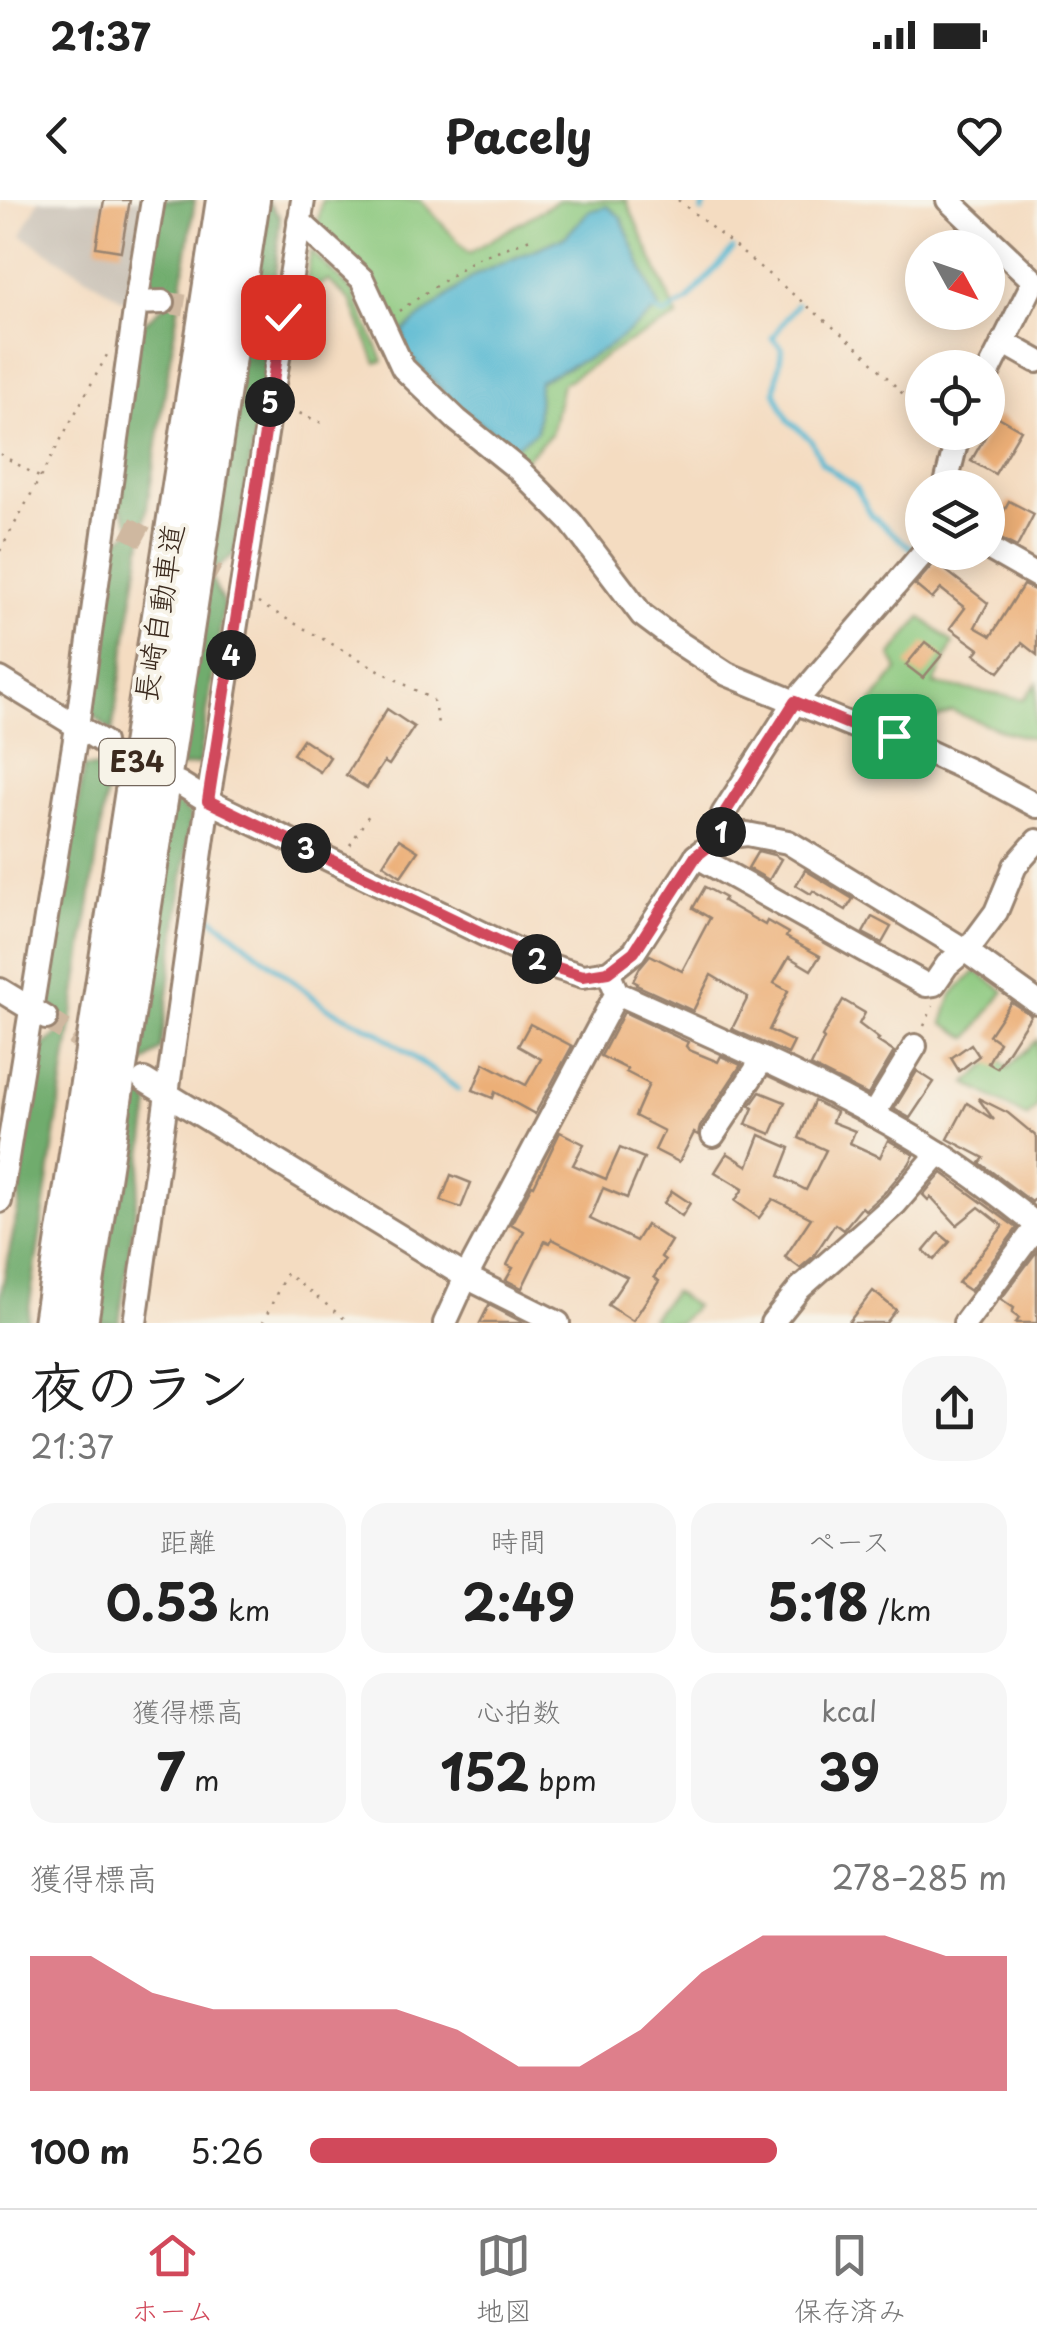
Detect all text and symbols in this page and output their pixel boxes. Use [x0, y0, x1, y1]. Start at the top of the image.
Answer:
text: 21:37 [50, 7, 150, 64]
text: Pacely [445, 101, 592, 169]
icon: back [30, 108, 85, 163]
icon: heart [952, 108, 1007, 163]
north arrow [905, 230, 1005, 330]
map controls [905, 230, 1005, 570]
pin [241, 275, 326, 360]
icon: check [256, 290, 311, 345]
button: locate [905, 350, 1005, 450]
pin: 5 [245, 377, 295, 427]
text: 5 [261, 380, 279, 423]
button: layers [905, 470, 1005, 570]
street label: 長崎自動車道 [121, 520, 194, 705]
pin: 4 [206, 630, 256, 680]
text: 4 [221, 633, 241, 676]
pin [852, 694, 937, 779]
icon: arrive [867, 709, 922, 764]
road number: E34 [100, 739, 174, 785]
pin: 1 [696, 807, 746, 857]
text: 1 [714, 810, 728, 853]
pin: 3 [281, 823, 331, 873]
text: 3 [297, 826, 315, 869]
pin: 2 [512, 934, 562, 984]
text: 2 [527, 937, 547, 980]
text: 夜のラン [30, 1343, 250, 1426]
button: share [902, 1356, 1007, 1461]
text: 21:37 [30, 1422, 114, 1470]
text: 距離 [160, 1519, 216, 1562]
text: 時間 [490, 1519, 547, 1562]
text: ペース [808, 1519, 890, 1562]
text: 0.53 [106, 1562, 219, 1638]
text: 2:49 [462, 1562, 575, 1638]
text: 5:18 [767, 1562, 869, 1638]
text: km [219, 1588, 270, 1631]
text: /km [869, 1588, 931, 1631]
text: 獲得標高 [132, 1689, 244, 1732]
text: 心拍数 [476, 1689, 561, 1732]
text: kcal [821, 1689, 877, 1732]
text: 7 [156, 1732, 185, 1808]
text: 152 [440, 1732, 530, 1808]
text: 39 [818, 1732, 880, 1808]
text: m [185, 1758, 219, 1801]
text: bpm [530, 1758, 597, 1801]
text: 獲得標高 [30, 1853, 158, 1901]
text: 278–285 m [831, 1853, 1007, 1901]
text: 100 m [30, 2127, 130, 2175]
text: 5:26 [190, 2127, 264, 2175]
tab: ホーム [131, 2228, 214, 2331]
tab: 地図 [476, 2228, 532, 2331]
tab: 保存済み [794, 2228, 906, 2331]

